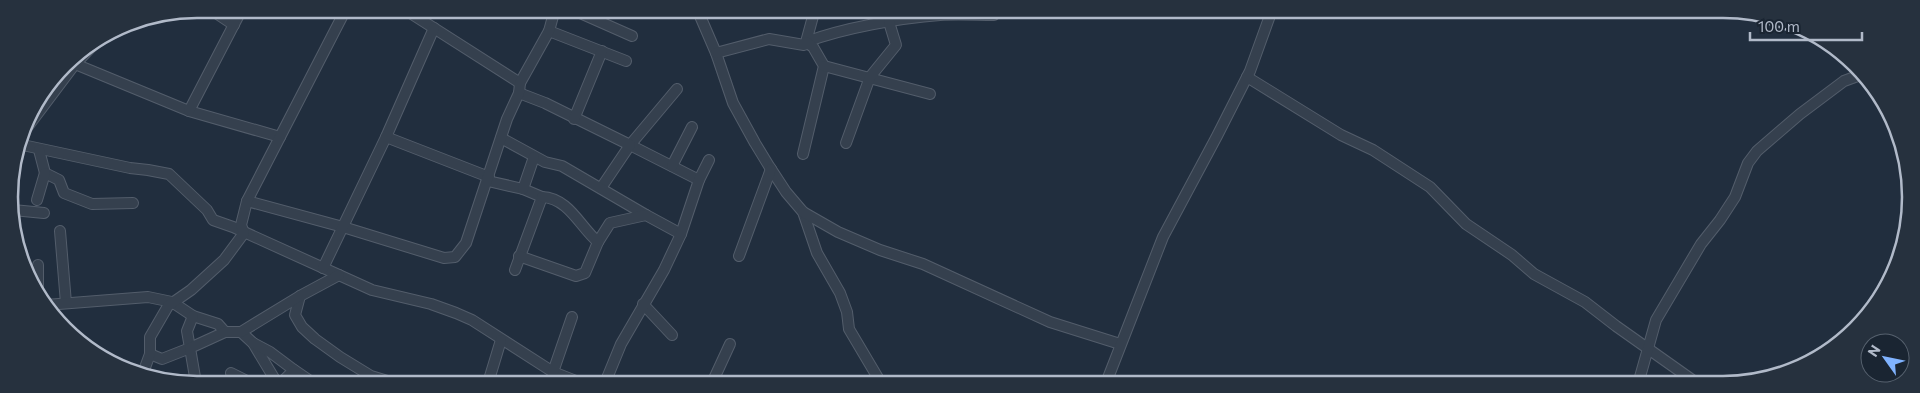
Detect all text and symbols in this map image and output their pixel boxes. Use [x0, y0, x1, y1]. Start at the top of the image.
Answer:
scale bar [1750, 10, 1862, 42]
text: 100 m [1758, 17, 1800, 35]
north arrow [1860, 333, 1910, 383]
text: N [1864, 342, 1884, 360]

